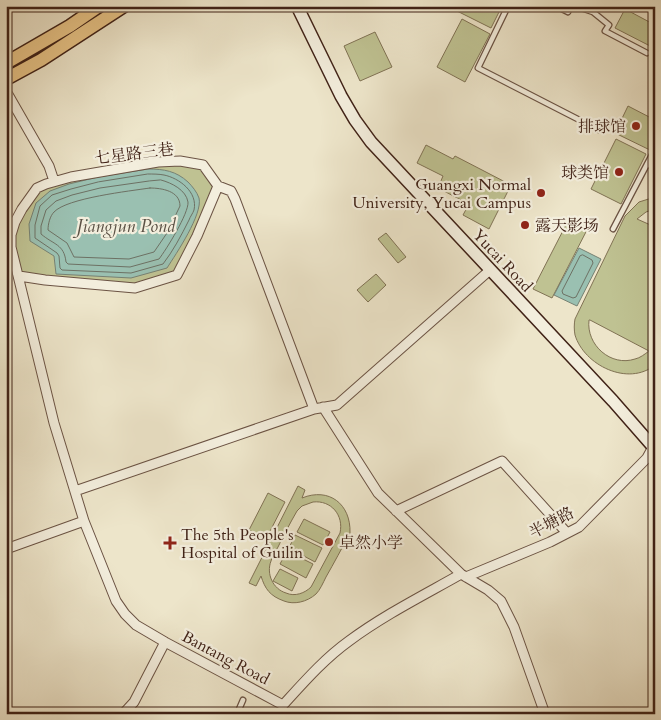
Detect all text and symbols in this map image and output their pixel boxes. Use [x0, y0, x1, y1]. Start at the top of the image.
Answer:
place label: 排球馆 [578, 116, 626, 138]
marker: 排球馆 [630, 120, 642, 132]
street label: 七星路三巷 [93, 138, 175, 170]
place label: 球类馆 [561, 162, 609, 184]
marker: 球类馆 [613, 166, 625, 178]
place label: Guangxi Normal University, Yucai Campus [352, 174, 531, 214]
marker: Guangxi Normal University, Yucai Campus [535, 187, 547, 199]
water label: Jiangjun Pond [73, 214, 177, 239]
place label: 露天影场 [535, 215, 599, 237]
marker: 露天影场 [519, 219, 531, 231]
street label: Yucai Road [467, 224, 538, 297]
street label: 半塘路 [525, 502, 578, 544]
place label: The 5th People's Hospital of Guilin [181, 524, 303, 564]
place label: 卓然小学 [339, 532, 403, 554]
marker: The 5th People's Hospital of Guilin [163, 536, 177, 550]
marker: 卓然小学 [323, 536, 335, 548]
street label: Bantang Road [178, 626, 274, 690]

